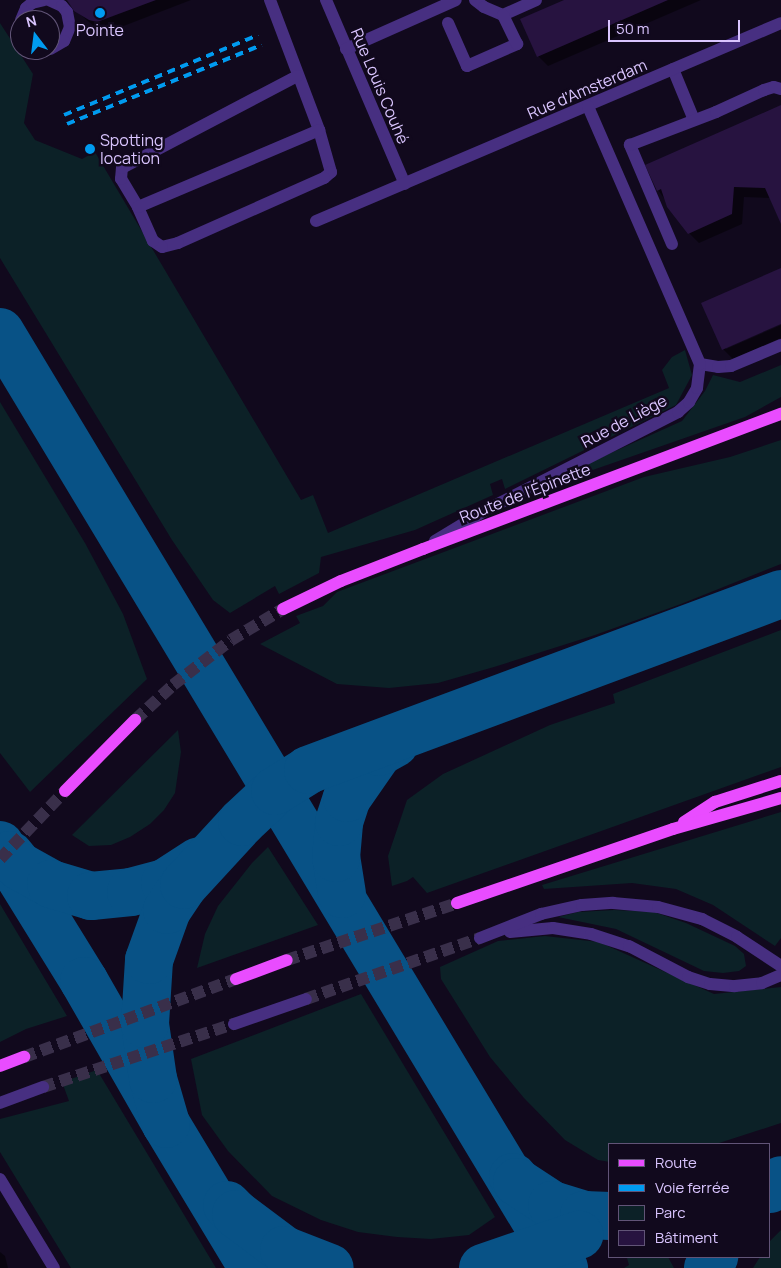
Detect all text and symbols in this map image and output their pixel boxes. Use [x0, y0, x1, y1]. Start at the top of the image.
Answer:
marker: Pointe [94, 7, 106, 19]
north arrow [10, 10, 60, 60]
scale bar [611, 10, 744, 42]
text: N [24, 11, 39, 31]
text: 50 m [616, 18, 650, 39]
place label: Pointe [76, 20, 124, 40]
street label: Rue Louis Couhé [347, 25, 413, 147]
street label: Rue d'Amsterdam [524, 55, 650, 123]
place label: Spotting location [100, 130, 163, 168]
marker: Spotting location [84, 143, 96, 155]
street label: Rue de Liège [578, 390, 670, 452]
street label: Route de l'Épinette [457, 459, 593, 527]
legend [608, 1143, 771, 1258]
text: Route [655, 1152, 697, 1173]
text: Voie ferrée [655, 1177, 729, 1198]
text: Parc [655, 1202, 686, 1223]
text: Bâtiment [655, 1227, 718, 1248]

